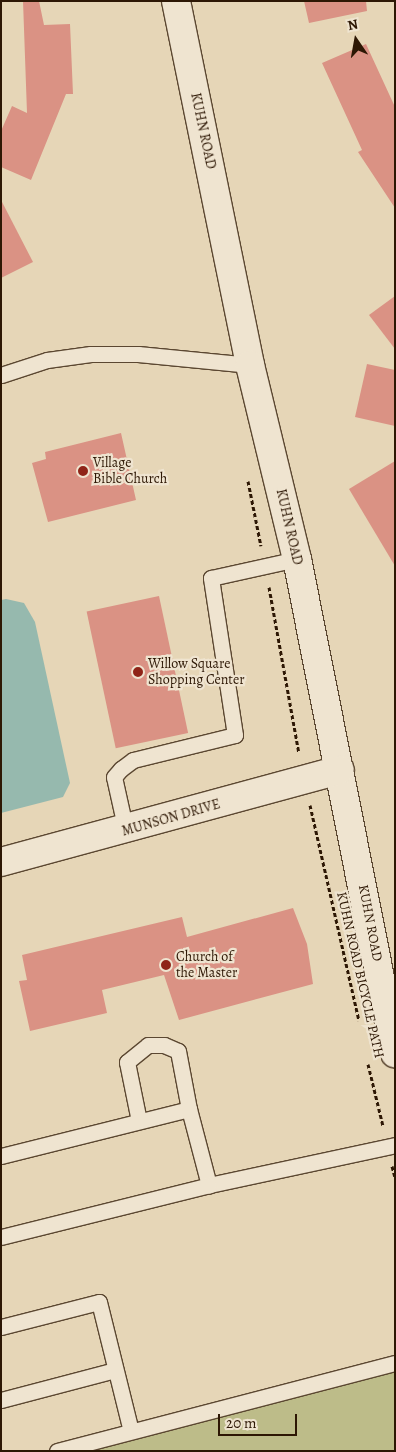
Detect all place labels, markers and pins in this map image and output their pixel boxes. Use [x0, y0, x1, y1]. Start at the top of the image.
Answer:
place label: Village Bible Church [93, 455, 167, 488]
marker: Village Bible Church [77, 465, 89, 477]
place label: Willow Square Shopping Center [148, 656, 245, 689]
marker: Willow Square Shopping Center [132, 666, 144, 678]
place label: Church of the Master [176, 949, 237, 982]
marker: Church of the Master [160, 959, 172, 971]

